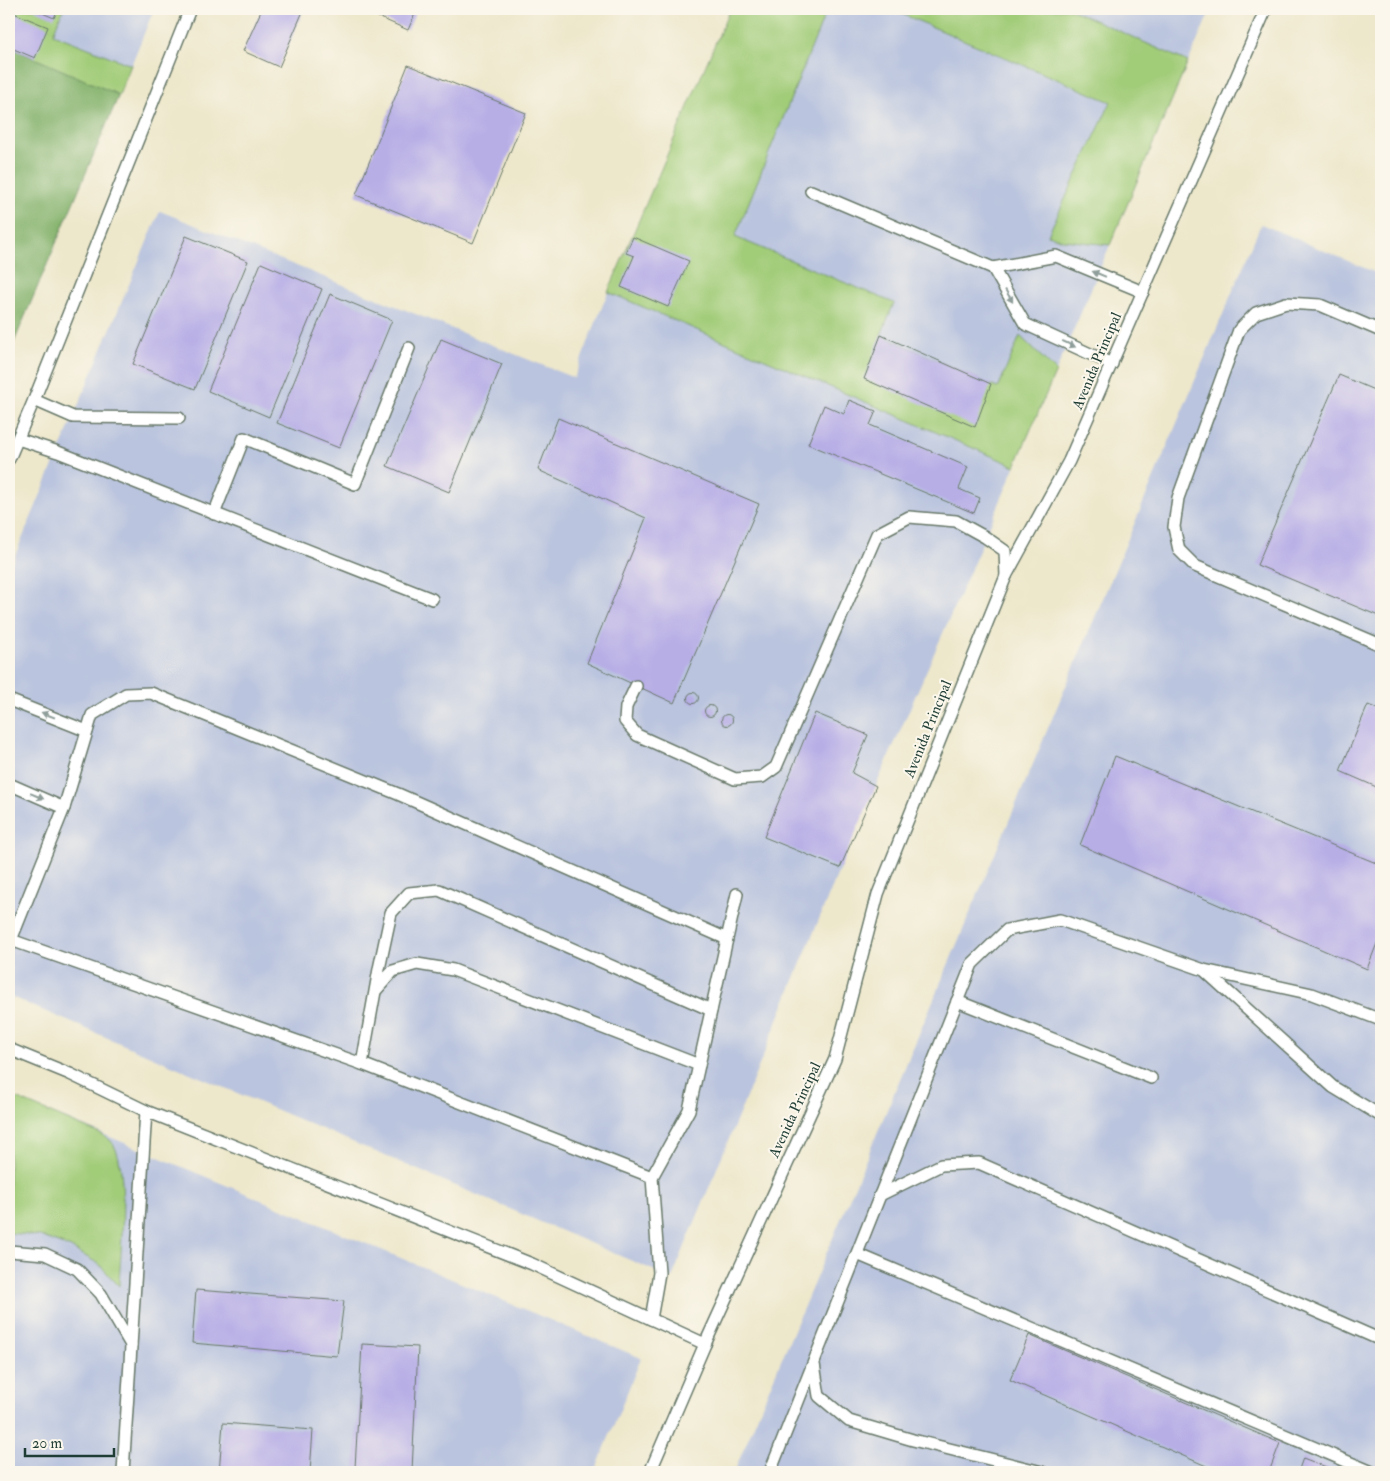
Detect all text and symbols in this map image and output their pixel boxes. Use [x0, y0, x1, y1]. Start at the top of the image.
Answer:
one-way arrow [1091, 270, 1106, 278]
one-way arrow [1005, 289, 1013, 304]
street label: Avenida Principal [1068, 309, 1127, 414]
one-way arrow [1062, 340, 1076, 348]
street label: Avenida Principal [899, 677, 957, 782]
one-way arrow [41, 711, 55, 719]
one-way arrow [29, 793, 44, 801]
street label: Avenida Principal [764, 1059, 826, 1162]
scale bar [25, 1426, 114, 1458]
text: 20 m [32, 1434, 62, 1453]

